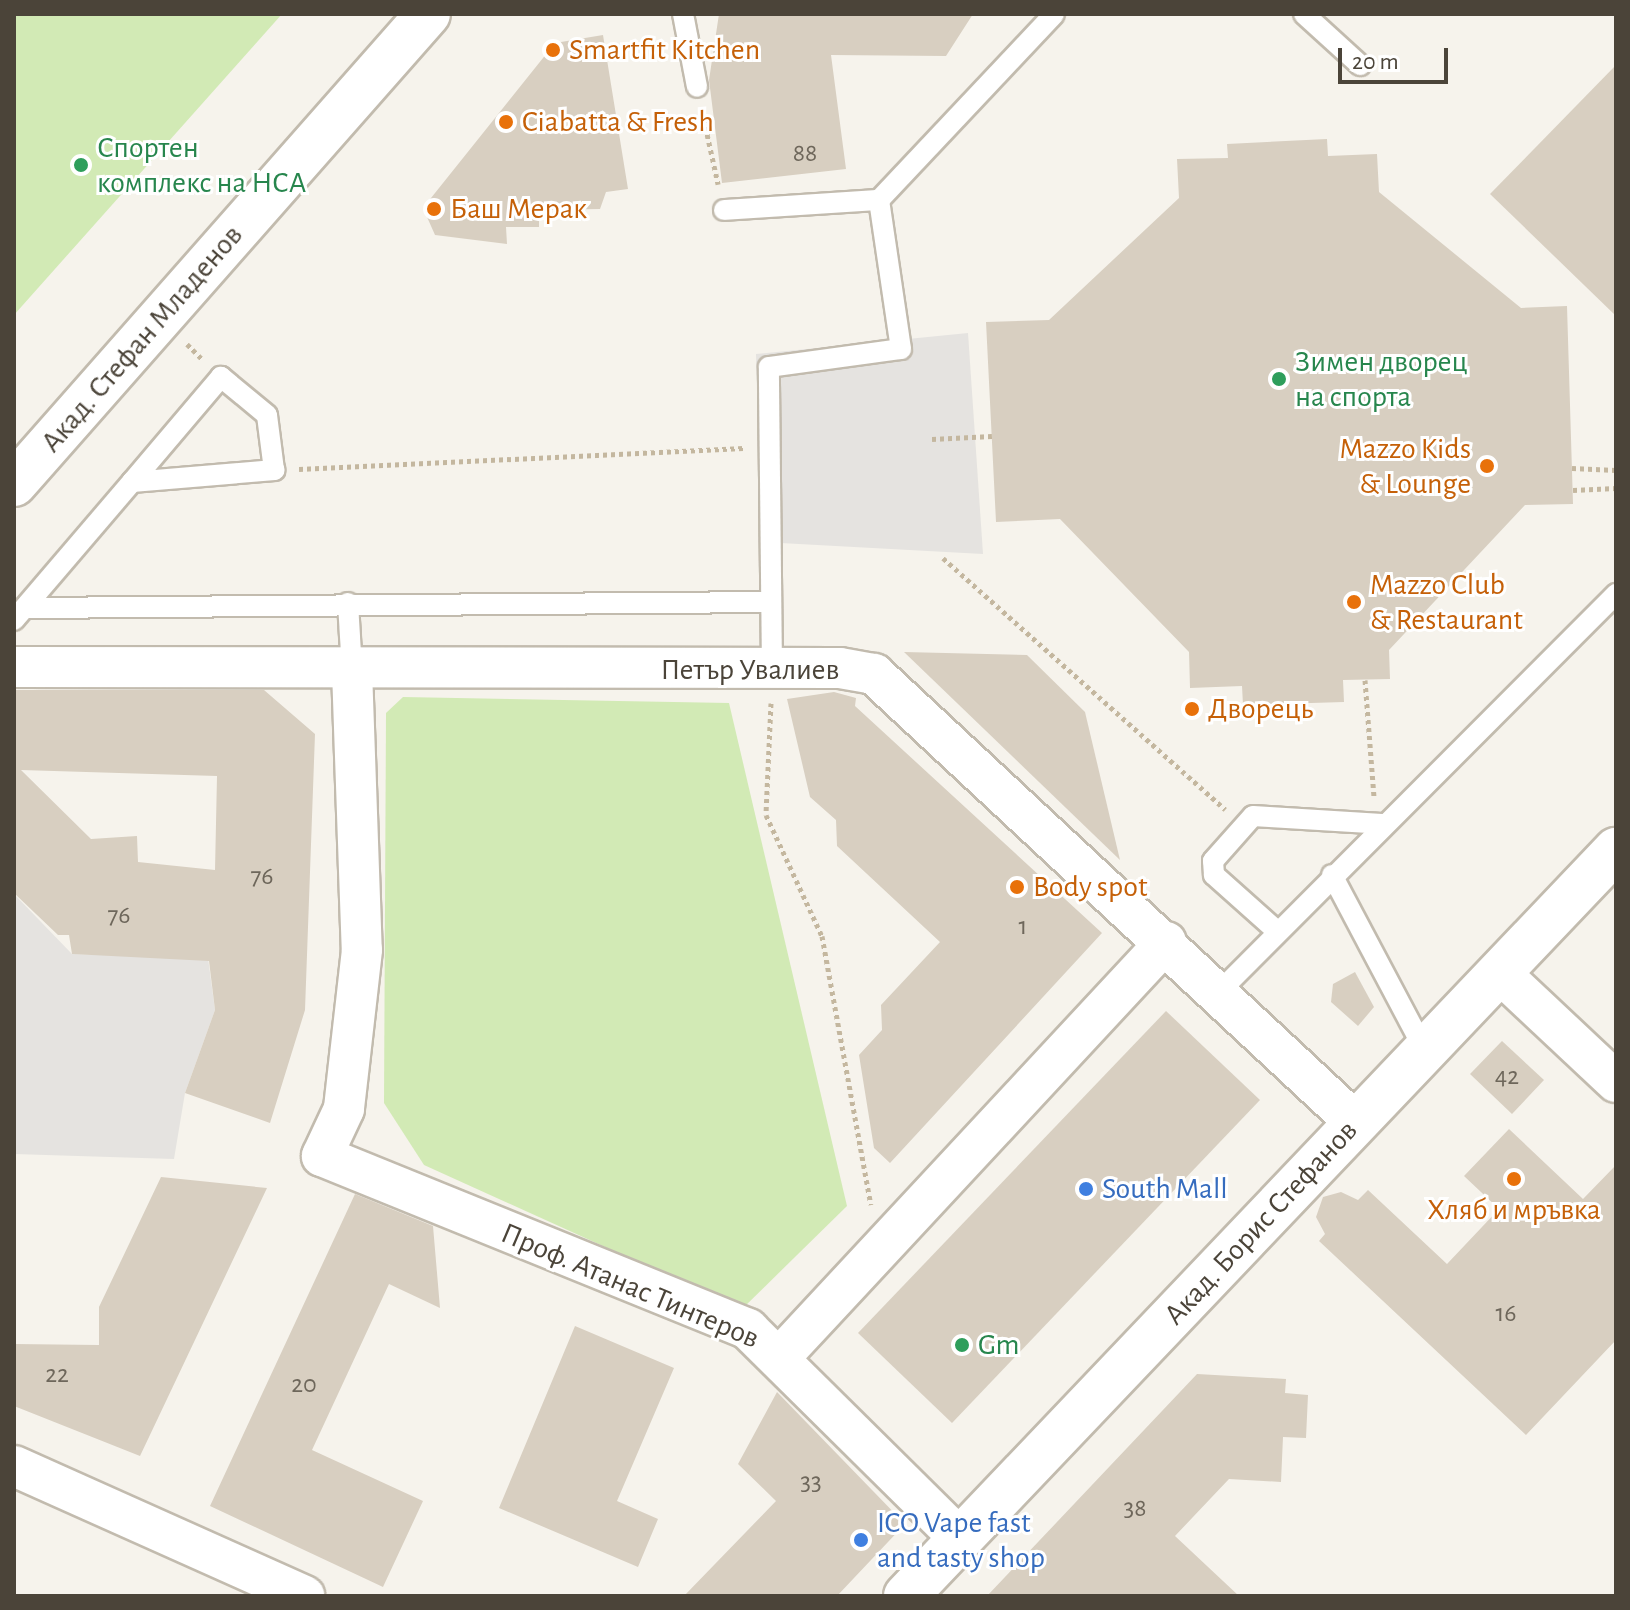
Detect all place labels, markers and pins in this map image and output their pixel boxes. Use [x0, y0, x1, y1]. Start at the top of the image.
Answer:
place label: Smartfit Kitchen [569, 32, 760, 68]
marker: Smartfit Kitchen [544, 41, 562, 59]
place label: Ciabatta & Fresh [522, 104, 714, 140]
marker: Ciabatta & Fresh [497, 113, 515, 131]
place label: Спортен комплекс на НСА [97, 130, 306, 200]
marker: Спортен комплекс на НСА [72, 156, 90, 174]
place label: Баш Мерак [450, 191, 587, 227]
marker: Баш Мерак [425, 200, 443, 218]
place label: Зимен дворец на спорта [1295, 344, 1468, 414]
marker: Зимен дворец на спорта [1270, 370, 1288, 388]
place label: Mazzo Kids & Lounge [1339, 431, 1471, 502]
marker: Mazzo Kids & Lounge [1478, 457, 1496, 475]
place label: Mazzo Club & Restaurant [1370, 567, 1523, 638]
marker: Mazzo Club & Restaurant [1345, 593, 1363, 611]
place label: Дворець [1208, 691, 1313, 727]
marker: Дворець [1183, 700, 1201, 718]
place label: Body spot [1033, 869, 1147, 905]
marker: Body spot [1008, 878, 1026, 896]
marker: Хляб и мръвка [1505, 1170, 1523, 1188]
place label: South Mall [1102, 1171, 1228, 1207]
marker: South Mall [1077, 1180, 1095, 1198]
place label: Хляб и мръвка [1427, 1192, 1601, 1228]
place label: Gm [978, 1327, 1019, 1363]
marker: Gm [953, 1336, 971, 1354]
place label: ICO Vape fast and tasty shop [877, 1505, 1045, 1576]
marker: ICO Vape fast and tasty shop [852, 1531, 870, 1549]

